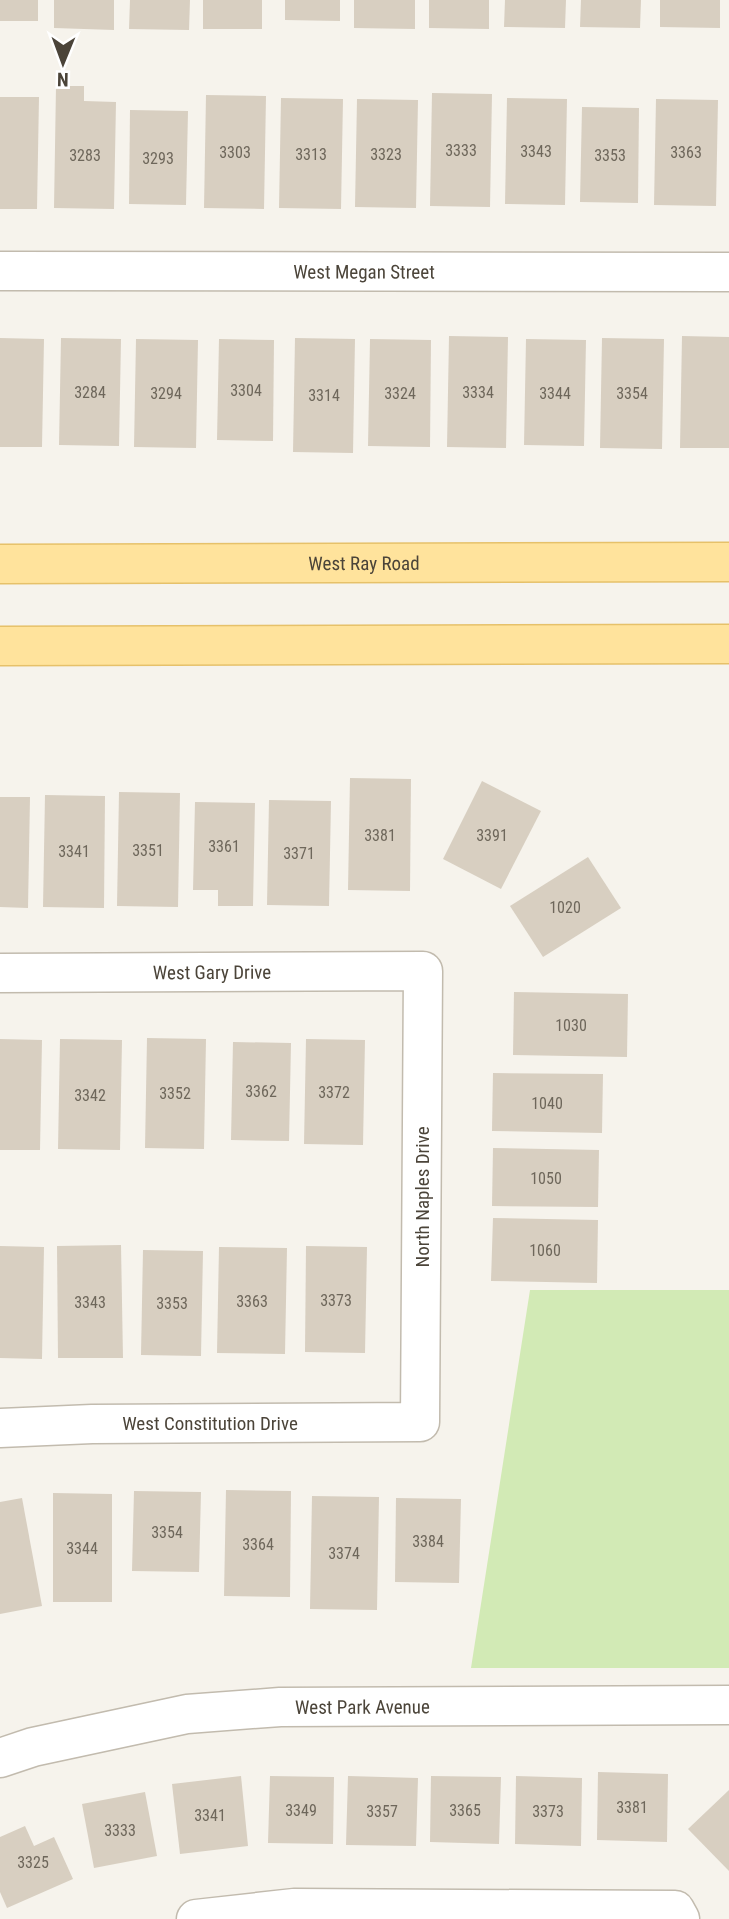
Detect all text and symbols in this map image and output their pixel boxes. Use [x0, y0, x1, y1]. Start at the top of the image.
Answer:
north arrow [28, 28, 98, 98]
text: N [57, 68, 69, 91]
house number: 3333 [445, 141, 477, 160]
house number: 3343 [520, 142, 552, 161]
house number: 3303 [219, 143, 251, 162]
house number: 3363 [670, 143, 702, 162]
house number: 3313 [295, 145, 327, 164]
house number: 3323 [370, 145, 402, 164]
house number: 3283 [69, 146, 101, 165]
house number: 3353 [594, 146, 626, 165]
house number: 3293 [142, 149, 174, 168]
street label: West Megan Street [293, 260, 435, 283]
house number: 3304 [230, 381, 262, 400]
house number: 3284 [74, 383, 106, 402]
house number: 3334 [462, 383, 494, 402]
house number: 3294 [150, 384, 182, 403]
house number: 3324 [384, 384, 416, 403]
house number: 3344 [539, 384, 571, 403]
house number: 3354 [616, 384, 648, 403]
house number: 3314 [308, 386, 340, 405]
street label: West Ray Road [308, 551, 420, 575]
house number: 3381 [364, 826, 396, 845]
house number: 3391 [476, 826, 508, 845]
house number: 3361 [208, 837, 240, 856]
house number: 3351 [132, 841, 164, 860]
house number: 3341 [58, 842, 90, 861]
house number: 3371 [283, 844, 315, 863]
house number: 1020 [549, 898, 581, 917]
street label: West Gary Drive [153, 960, 271, 984]
house number: 1030 [555, 1016, 587, 1035]
house number: 3362 [245, 1082, 277, 1101]
house number: 3372 [318, 1083, 350, 1102]
house number: 3352 [159, 1084, 191, 1103]
house number: 3342 [74, 1086, 106, 1105]
house number: 1040 [531, 1094, 563, 1113]
street label: North Naples Drive [411, 1126, 434, 1268]
house number: 1050 [530, 1169, 562, 1188]
house number: 1060 [529, 1241, 561, 1260]
house number: 3373 [320, 1291, 352, 1310]
house number: 3363 [236, 1292, 268, 1311]
house number: 3343 [74, 1293, 106, 1312]
house number: 3353 [156, 1294, 188, 1313]
street label: West Constitution Drive [122, 1412, 298, 1435]
house number: 3354 [151, 1523, 183, 1542]
house number: 3384 [412, 1532, 444, 1551]
house number: 3364 [242, 1535, 274, 1554]
house number: 3344 [66, 1539, 98, 1558]
house number: 3374 [328, 1544, 360, 1563]
street label: West Park Avenue [295, 1695, 430, 1718]
house number: 3381 [616, 1798, 648, 1817]
house number: 3349 [285, 1801, 317, 1820]
house number: 3365 [449, 1801, 481, 1820]
house number: 3357 [366, 1802, 398, 1821]
house number: 3373 [532, 1802, 564, 1821]
house number: 3341 [194, 1806, 226, 1825]
house number: 3333 [104, 1821, 136, 1840]
house number: 3325 [17, 1853, 49, 1872]

